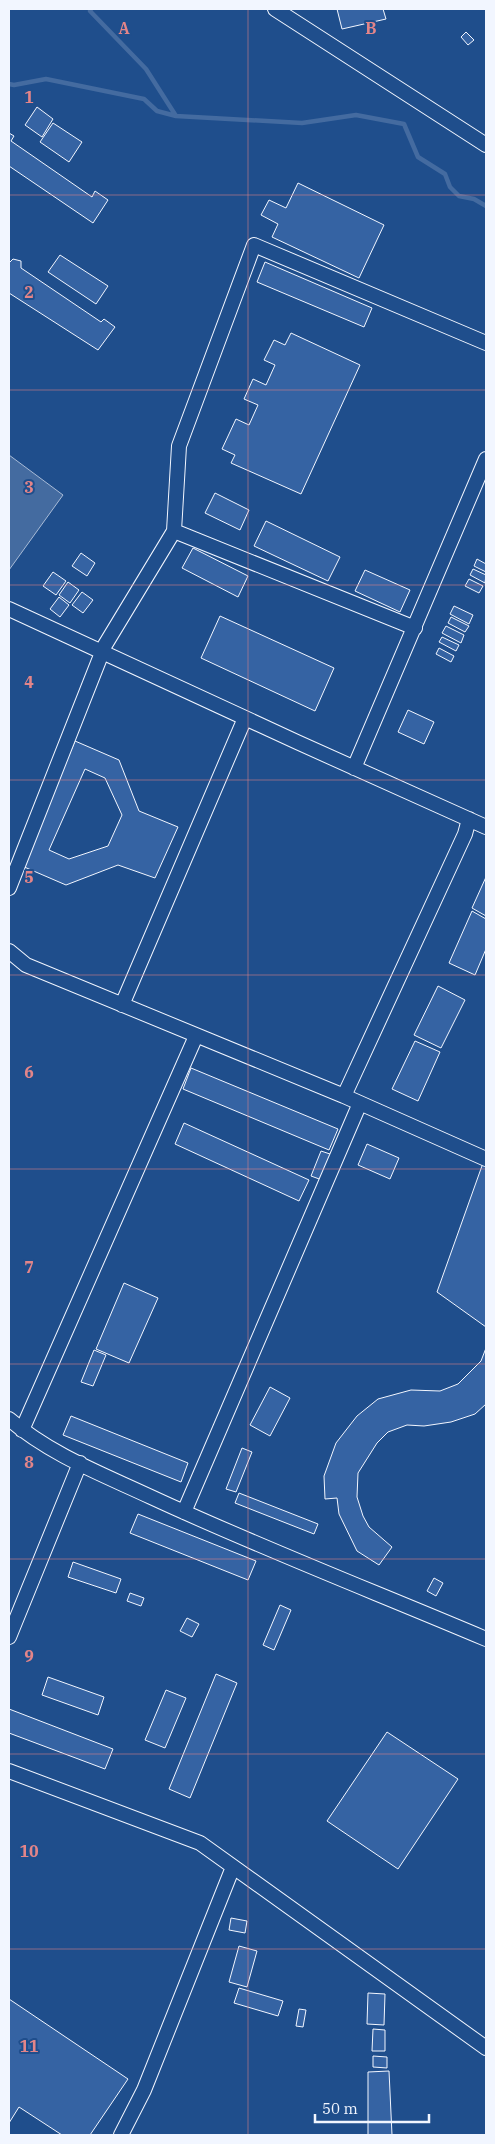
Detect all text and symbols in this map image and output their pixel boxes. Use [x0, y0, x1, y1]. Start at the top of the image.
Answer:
text: A [118, 18, 130, 38]
text: B [365, 18, 377, 38]
text: 1 [24, 87, 34, 107]
text: 2 [24, 282, 34, 302]
text: 3 [24, 477, 34, 497]
text: 4 [24, 672, 34, 692]
text: 5 [24, 867, 34, 887]
text: 6 [24, 1062, 34, 1082]
text: 7 [24, 1257, 34, 1277]
text: 8 [24, 1452, 34, 1472]
text: 9 [24, 1646, 34, 1666]
text: 10 [19, 1841, 39, 1861]
text: 11 [19, 2036, 39, 2056]
scale bar [315, 2092, 429, 2124]
text: 50 m [322, 2099, 358, 2118]

